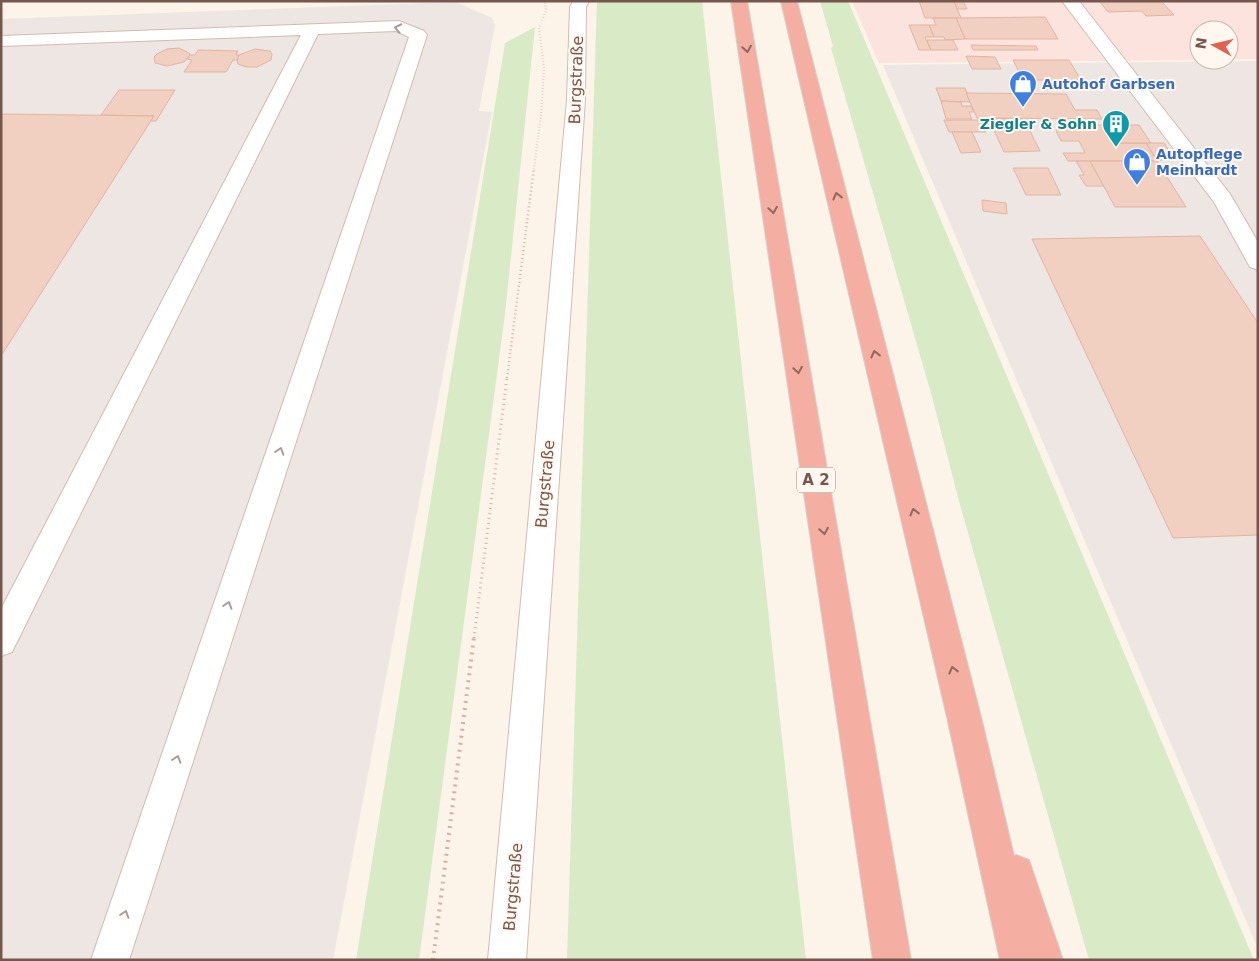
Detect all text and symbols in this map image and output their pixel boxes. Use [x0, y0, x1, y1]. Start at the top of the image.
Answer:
north arrow [1189, 20, 1239, 70]
one-way arrow [394, 24, 403, 34]
street label: Burgstraße [565, 35, 587, 125]
text: N [1192, 36, 1210, 50]
one-way arrow [741, 46, 752, 54]
shop icon: Autohof Garbsen [1008, 69, 1038, 108]
place label: Autohof Garbsen [1042, 76, 1175, 92]
building icon: Ziegler & Sohn [1101, 109, 1131, 148]
place label: Ziegler & Sohn [980, 116, 1097, 132]
place label: Autopflege Meinhardt [1156, 146, 1243, 178]
shop icon: Autopflege Meinhardt [1122, 147, 1152, 186]
one-way arrow [832, 192, 843, 201]
one-way arrow [767, 206, 777, 214]
one-way arrow [870, 350, 881, 359]
one-way arrow [793, 366, 803, 375]
street label: Burgstraße [532, 439, 558, 529]
one-way arrow [274, 447, 284, 456]
road number: A 2 [797, 468, 835, 492]
one-way arrow [909, 508, 920, 517]
one-way arrow [818, 526, 828, 535]
one-way arrow [222, 602, 232, 610]
one-way arrow [948, 666, 958, 674]
one-way arrow [171, 756, 181, 764]
street label: Burgstraße [500, 842, 526, 932]
one-way arrow [120, 910, 130, 918]

